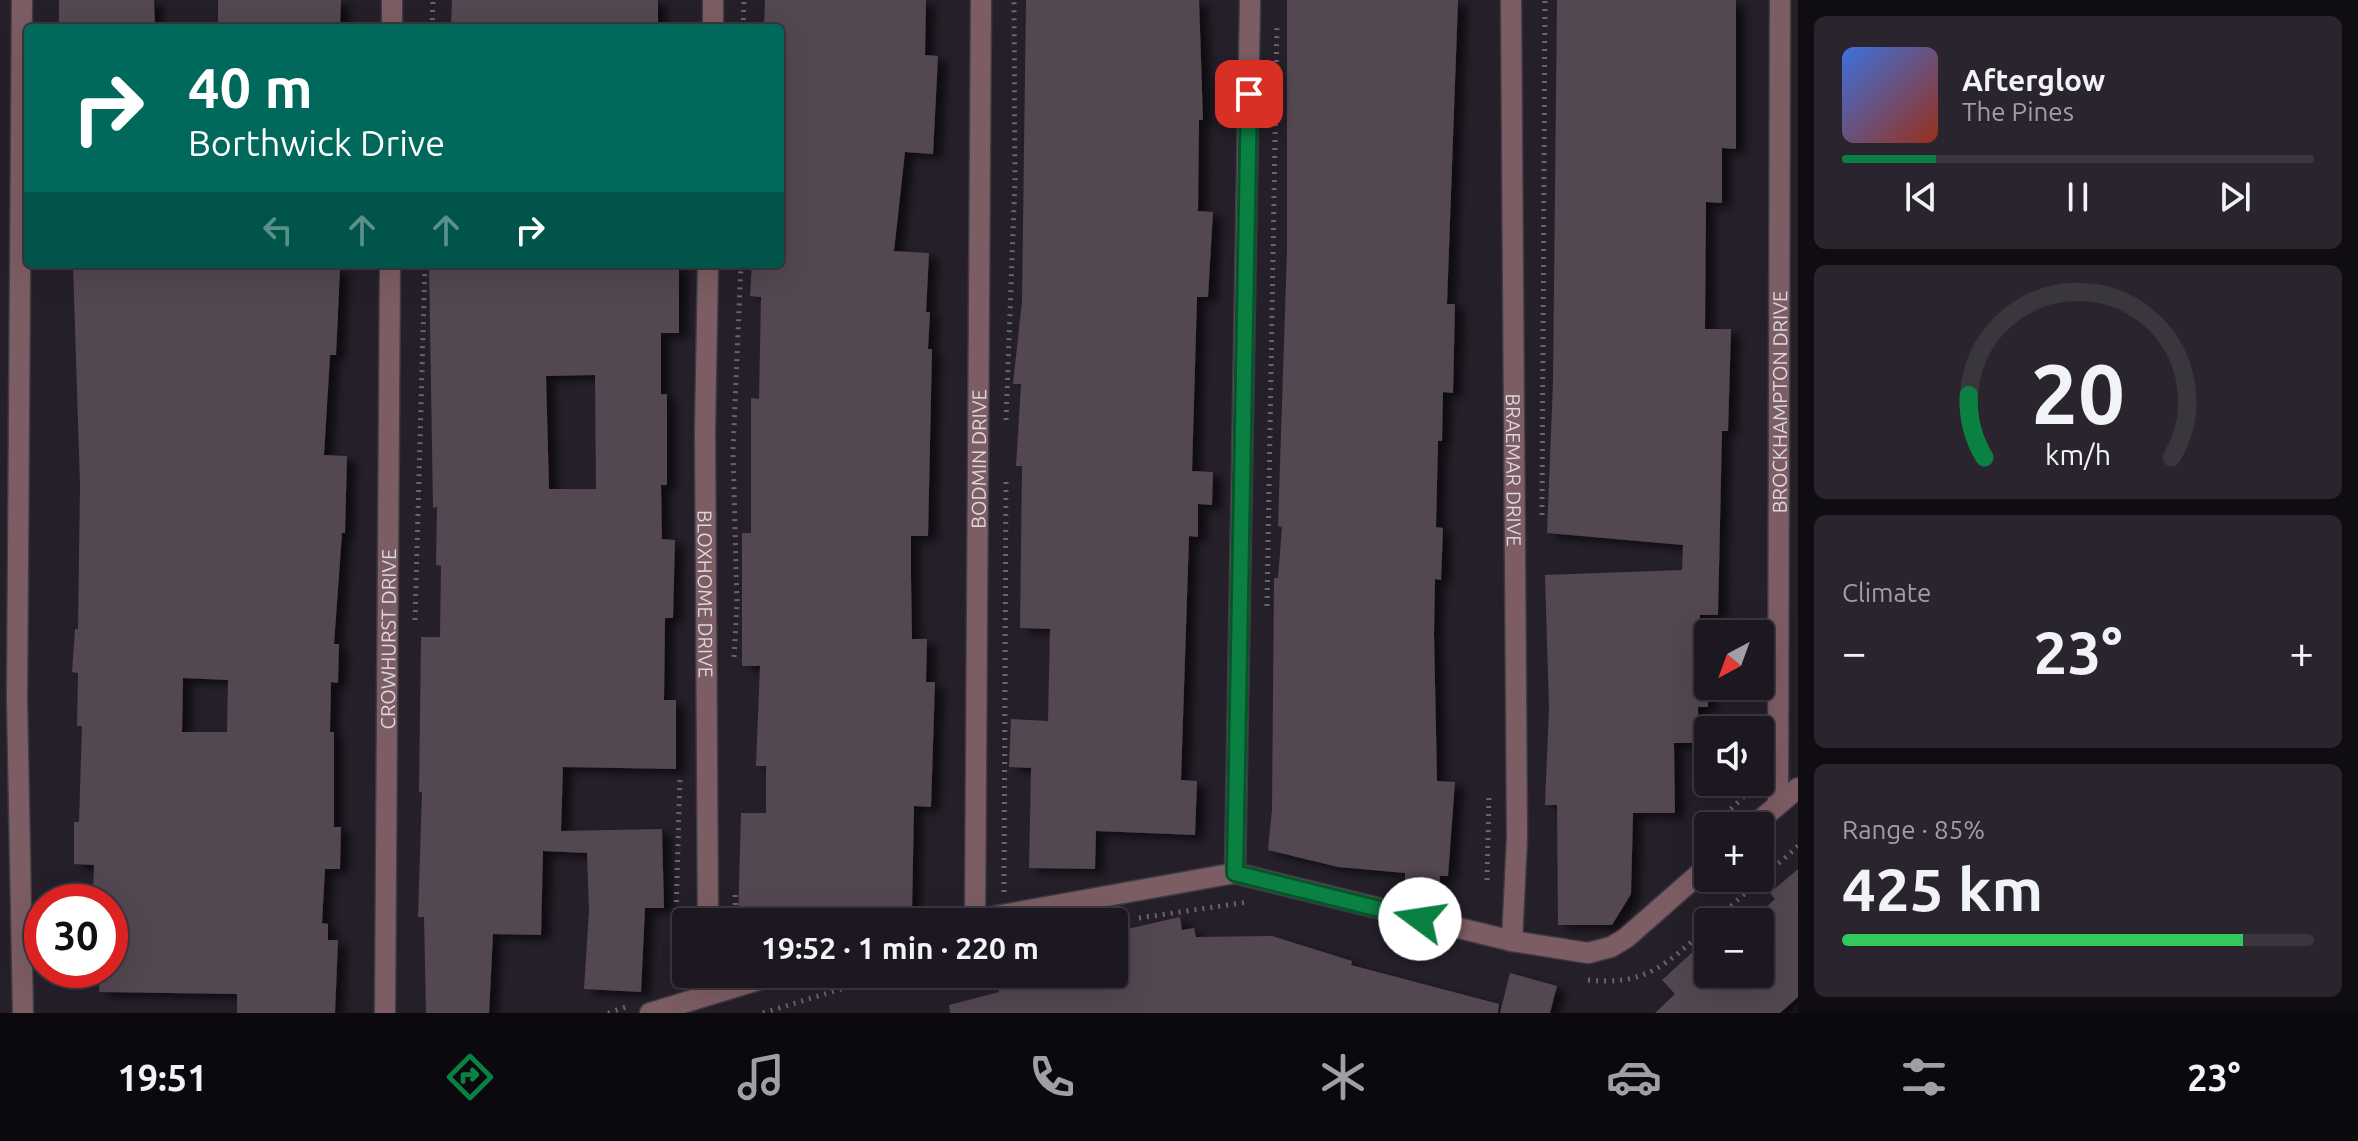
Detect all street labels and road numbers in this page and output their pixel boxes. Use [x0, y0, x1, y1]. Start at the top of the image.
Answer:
street label: BROCKHAMPTON DRIVE [1767, 291, 1791, 513]
street label: BODMIN DRIVE [966, 389, 990, 529]
street label: BRAEMAR DRIVE [1502, 393, 1526, 547]
street label: BLOXHOME DRIVE [694, 510, 718, 678]
street label: CROWHURST DRIVE [375, 549, 400, 729]

